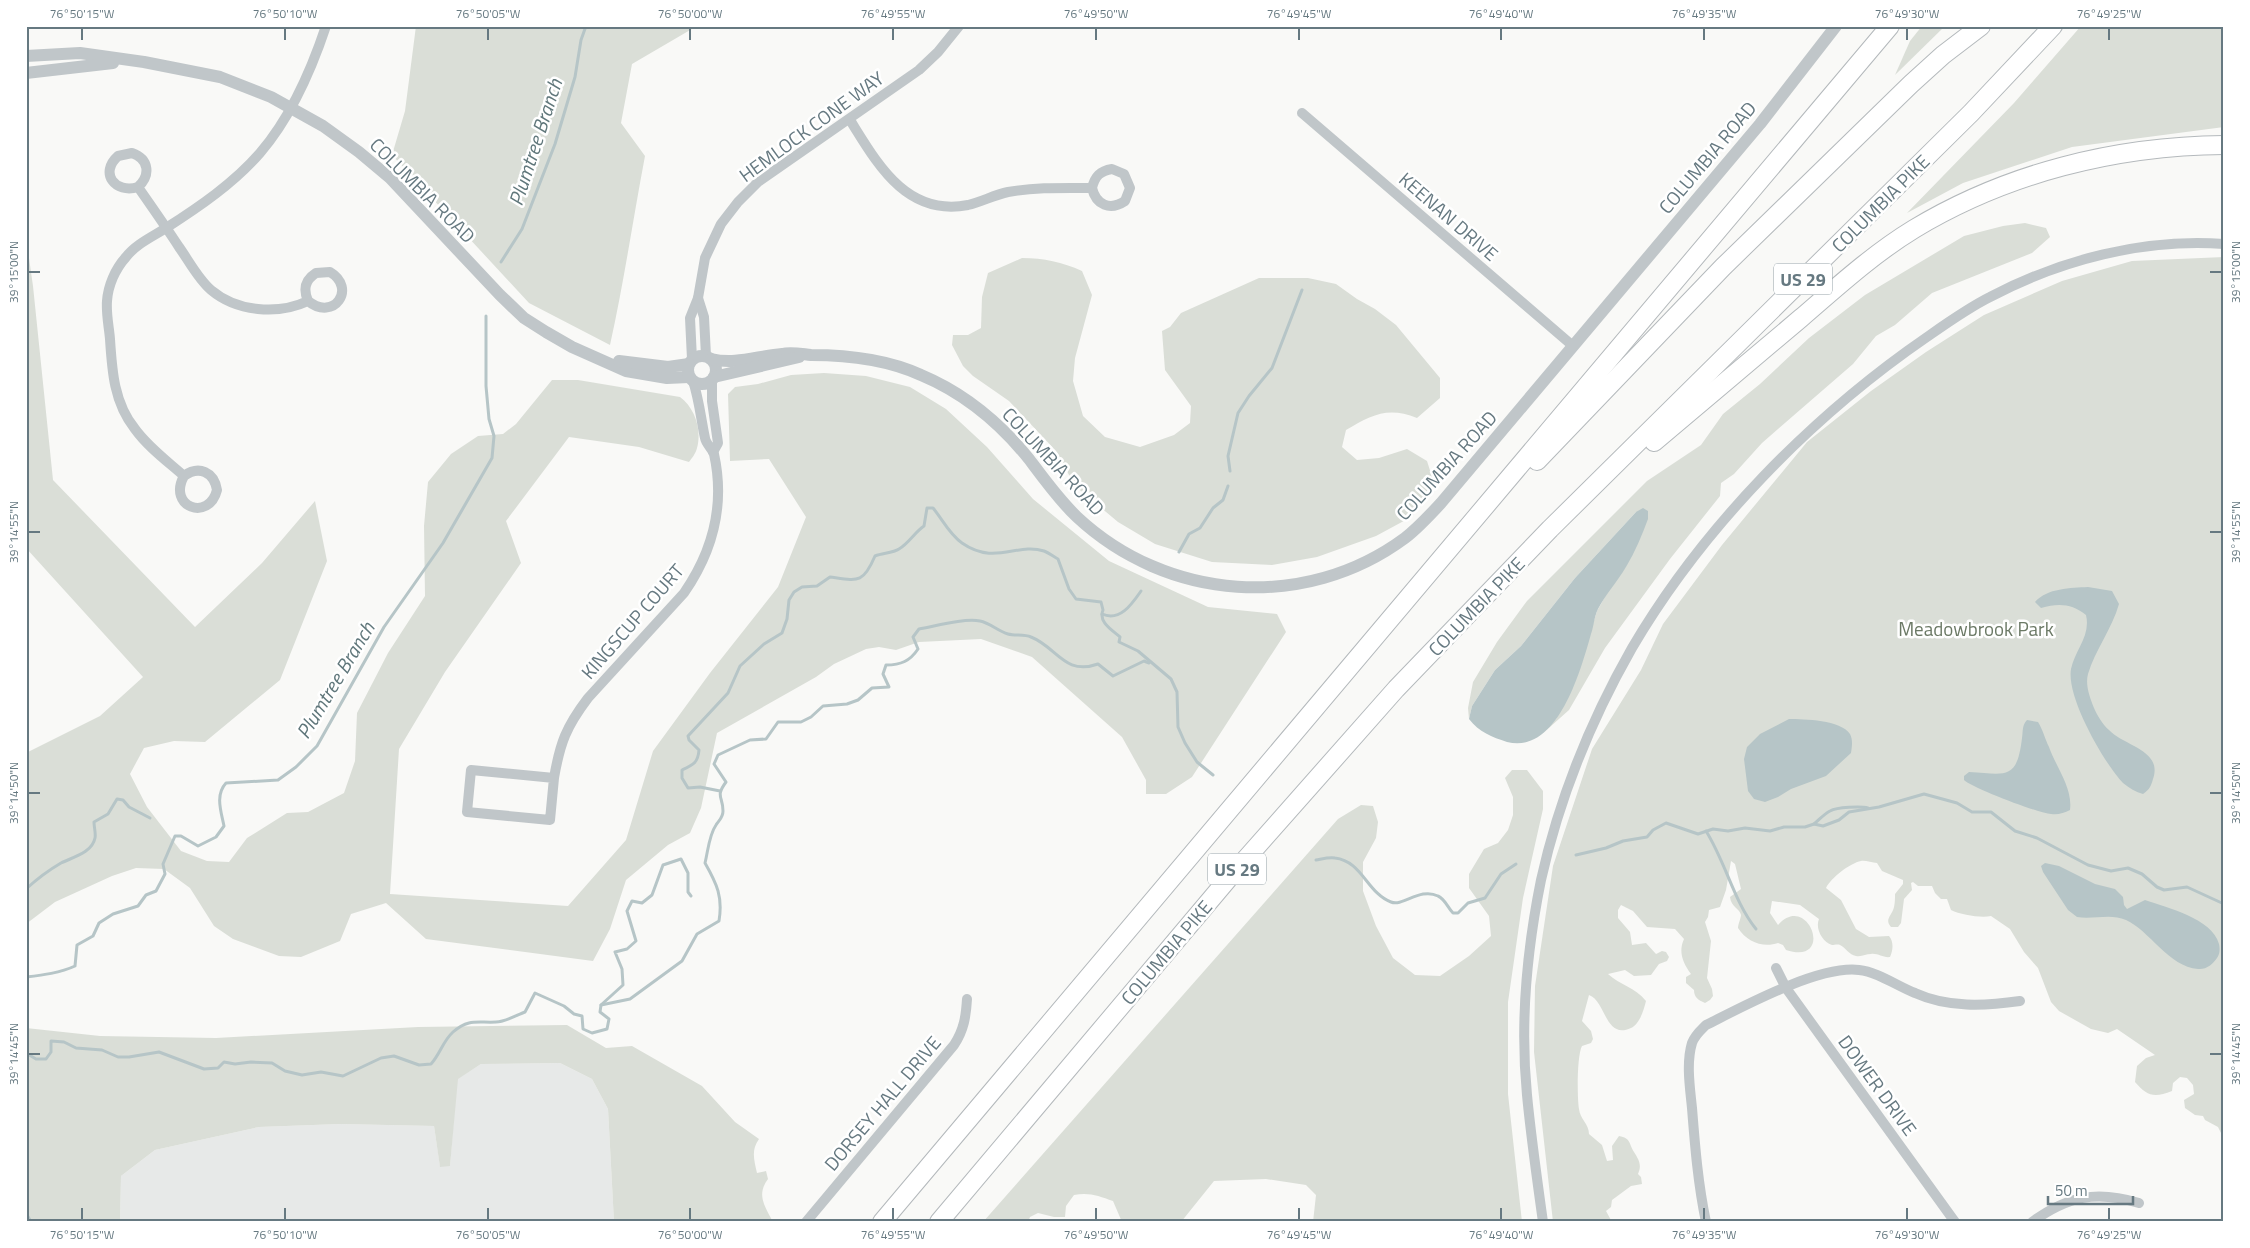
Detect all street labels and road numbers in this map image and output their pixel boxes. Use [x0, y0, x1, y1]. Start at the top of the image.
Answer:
street label: HEMLOCK CONE WAY [732, 63, 890, 189]
street label: COLUMBIA ROAD [1651, 94, 1763, 220]
street label: COLUMBIA ROAD [364, 131, 482, 249]
street label: COLUMBIA PIKE [1824, 147, 1936, 259]
street label: KEENAN DRIVE [1393, 165, 1505, 267]
road number: US 29 [1774, 264, 1832, 294]
street label: COLUMBIA ROAD [996, 400, 1112, 522]
street label: COLUMBIA ROAD [1389, 404, 1503, 526]
street label: COLUMBIA PIKE [1421, 550, 1531, 662]
street label: KINGSCUP COURT [574, 557, 690, 685]
road number: US 29 [1208, 854, 1266, 884]
street label: COLUMBIA PIKE [1113, 893, 1219, 1011]
street label: DORSEY HALL DRIVE [817, 1029, 947, 1177]
street label: DOWER DRIVE [1832, 1029, 1924, 1141]

